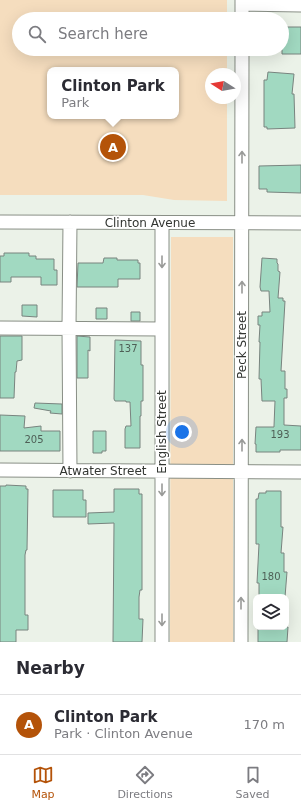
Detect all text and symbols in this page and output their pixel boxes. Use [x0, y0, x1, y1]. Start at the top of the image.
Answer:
search box [12, 12, 289, 56]
icon: search [26, 23, 48, 45]
text: Search here [58, 25, 148, 43]
popup [47, 67, 179, 119]
north arrow [205, 68, 241, 104]
text: Clinton Park [61, 77, 165, 95]
text: Park [61, 95, 89, 110]
pin: A [100, 132, 126, 162]
one-way arrow [238, 151, 246, 164]
street label: Clinton Avenue [105, 216, 195, 230]
one-way arrow [158, 255, 166, 268]
one-way arrow [238, 281, 246, 294]
street label: Peck Street [235, 311, 249, 379]
house number: 137 [118, 343, 138, 354]
street label: English Street [155, 390, 169, 474]
your location [172, 422, 192, 442]
house number: 193 [270, 429, 290, 440]
house number: 205 [24, 434, 44, 445]
one-way arrow [238, 439, 246, 452]
street label: Atwater Street [59, 464, 147, 478]
one-way arrow [158, 483, 166, 496]
house number: 180 [261, 571, 281, 582]
map controls [253, 594, 289, 630]
button: layers [253, 594, 289, 630]
one-way arrow [237, 597, 245, 610]
one-way arrow [158, 613, 166, 626]
text: Nearby [16, 658, 85, 678]
text: Clinton Park [54, 708, 157, 726]
text: A [24, 717, 34, 732]
text: 170 m [243, 717, 285, 732]
text: Park · Clinton Avenue [54, 726, 193, 741]
tab: Map [31, 764, 55, 801]
tab: Directions [117, 764, 173, 801]
tab: Saved [236, 764, 270, 801]

